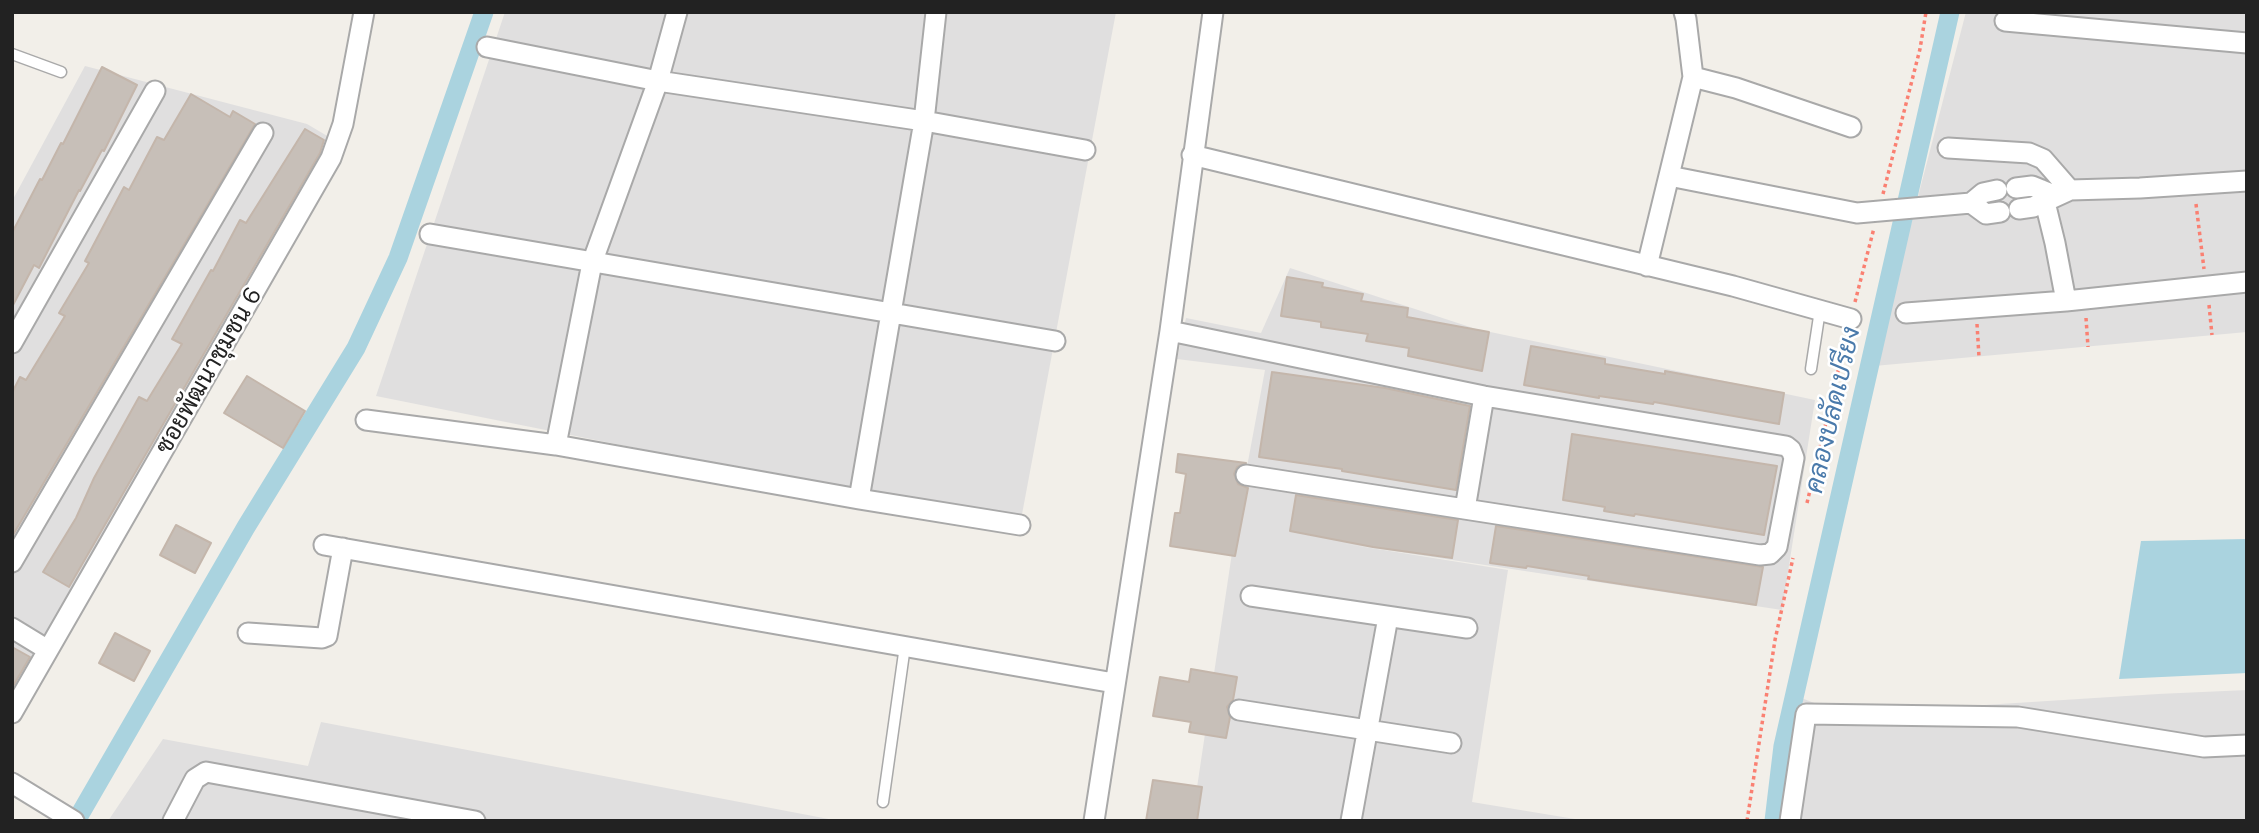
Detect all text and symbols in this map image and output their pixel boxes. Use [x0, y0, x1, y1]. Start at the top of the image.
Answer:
street label: ซอยพัฒนาชุมชน 6 [150, 283, 268, 459]
water label: คลองปลัดเปรียง [1799, 324, 1867, 496]

